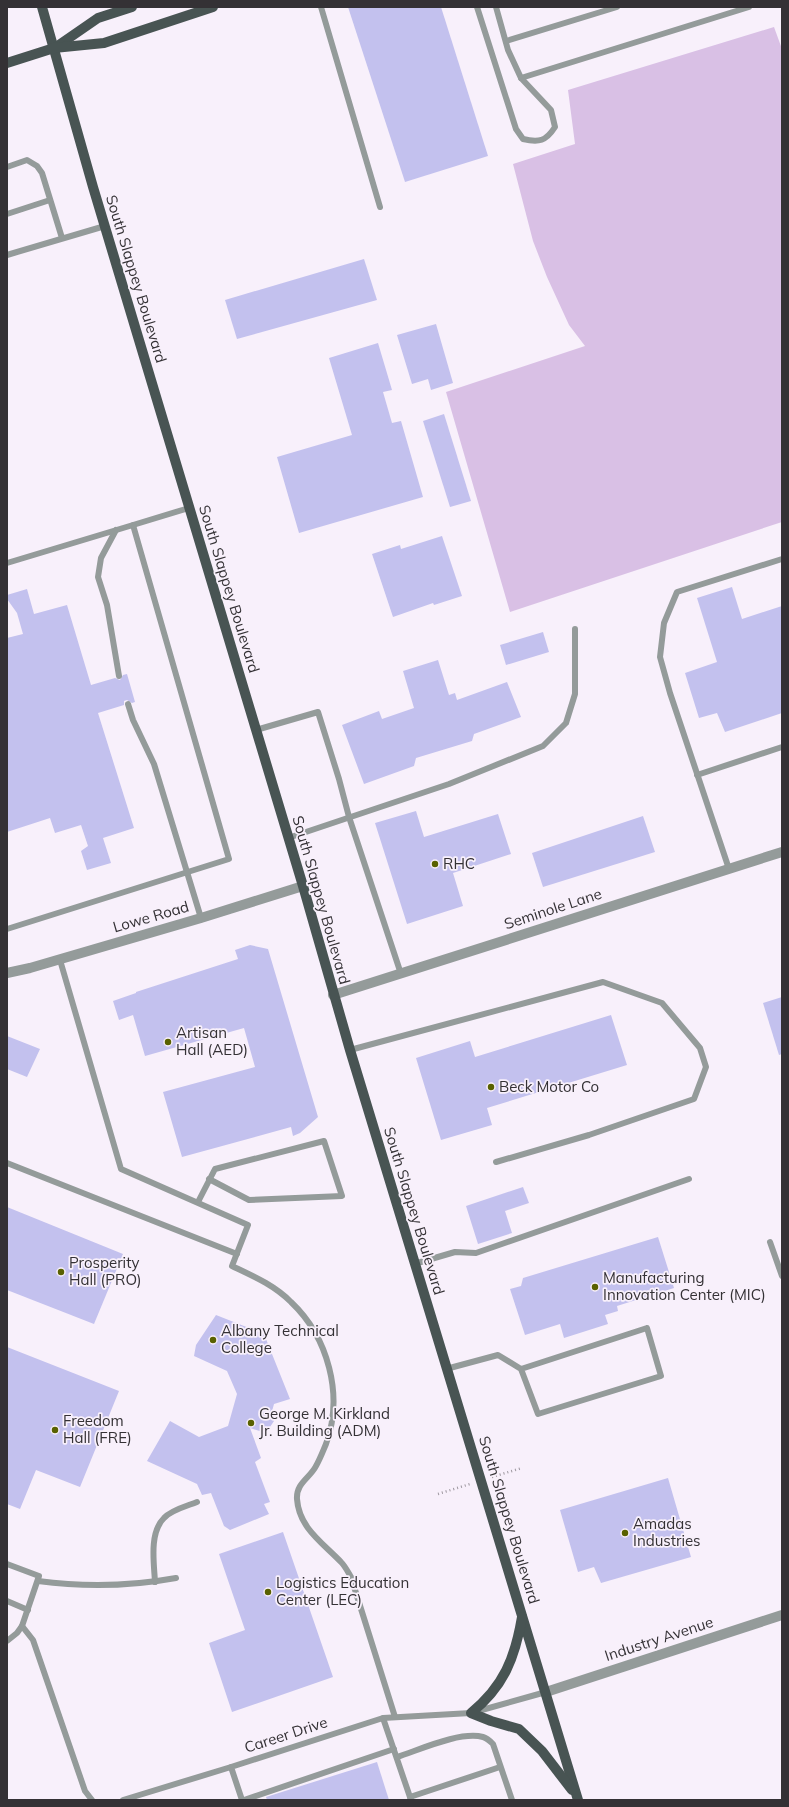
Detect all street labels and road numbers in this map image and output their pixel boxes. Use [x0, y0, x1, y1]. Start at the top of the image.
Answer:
street label: South Slappey Boulevard [102, 193, 171, 365]
street label: South Slappey Boulevard [195, 503, 264, 675]
street label: South Slappey Boulevard [288, 813, 355, 986]
street label: Seminole Lane [502, 884, 604, 933]
street label: Lowe Road [111, 897, 191, 936]
street label: South Slappey Boulevard [380, 1125, 449, 1297]
street label: South Slappey Boulevard [475, 1434, 544, 1606]
street label: Industry Avenue [602, 1612, 716, 1665]
street label: Career Drive [242, 1712, 330, 1757]

